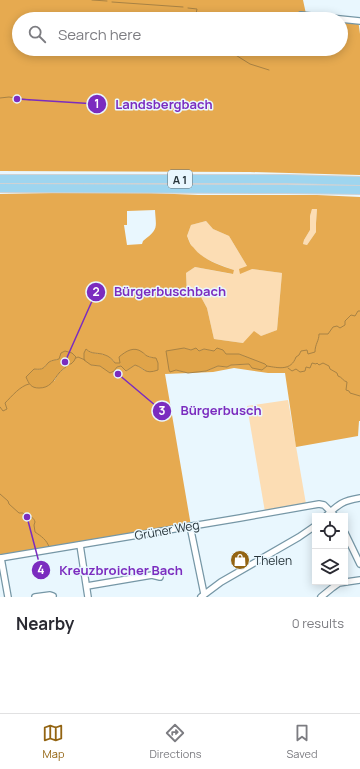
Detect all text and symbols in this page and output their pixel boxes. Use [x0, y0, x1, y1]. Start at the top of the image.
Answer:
search box [12, 12, 348, 56]
icon: search [26, 23, 48, 45]
text: Search here [58, 24, 141, 45]
callout: Landsbergbach [87, 92, 220, 117]
text: 1 [94, 95, 100, 112]
text: Landsbergbach [115, 95, 213, 113]
road number: A 1 [168, 170, 192, 188]
callout: Bürgerbuschbach [86, 279, 234, 304]
text: Bürgerbuschbach [114, 282, 226, 300]
text: 2 [92, 283, 100, 300]
callout: Bürgerbusch [152, 398, 269, 423]
text: Bürgerbusch [180, 401, 262, 419]
text: 3 [159, 402, 166, 419]
map controls [312, 513, 348, 585]
button: locate [312, 513, 348, 549]
street label: Grüner Weg [133, 516, 201, 544]
shop icon: Thelen [229, 549, 251, 571]
button: layers [312, 549, 348, 585]
place label: Thelen [254, 552, 292, 569]
callout: Kreuzbroicher Bach [31, 558, 190, 583]
text: 4 [37, 561, 45, 578]
text: Kreuzbroicher Bach [59, 561, 183, 579]
text: Nearby [16, 612, 74, 635]
text: 0 results [292, 614, 344, 632]
tab: Map [42, 722, 64, 761]
tab: Directions [149, 722, 202, 761]
tab: Saved [287, 722, 318, 761]

